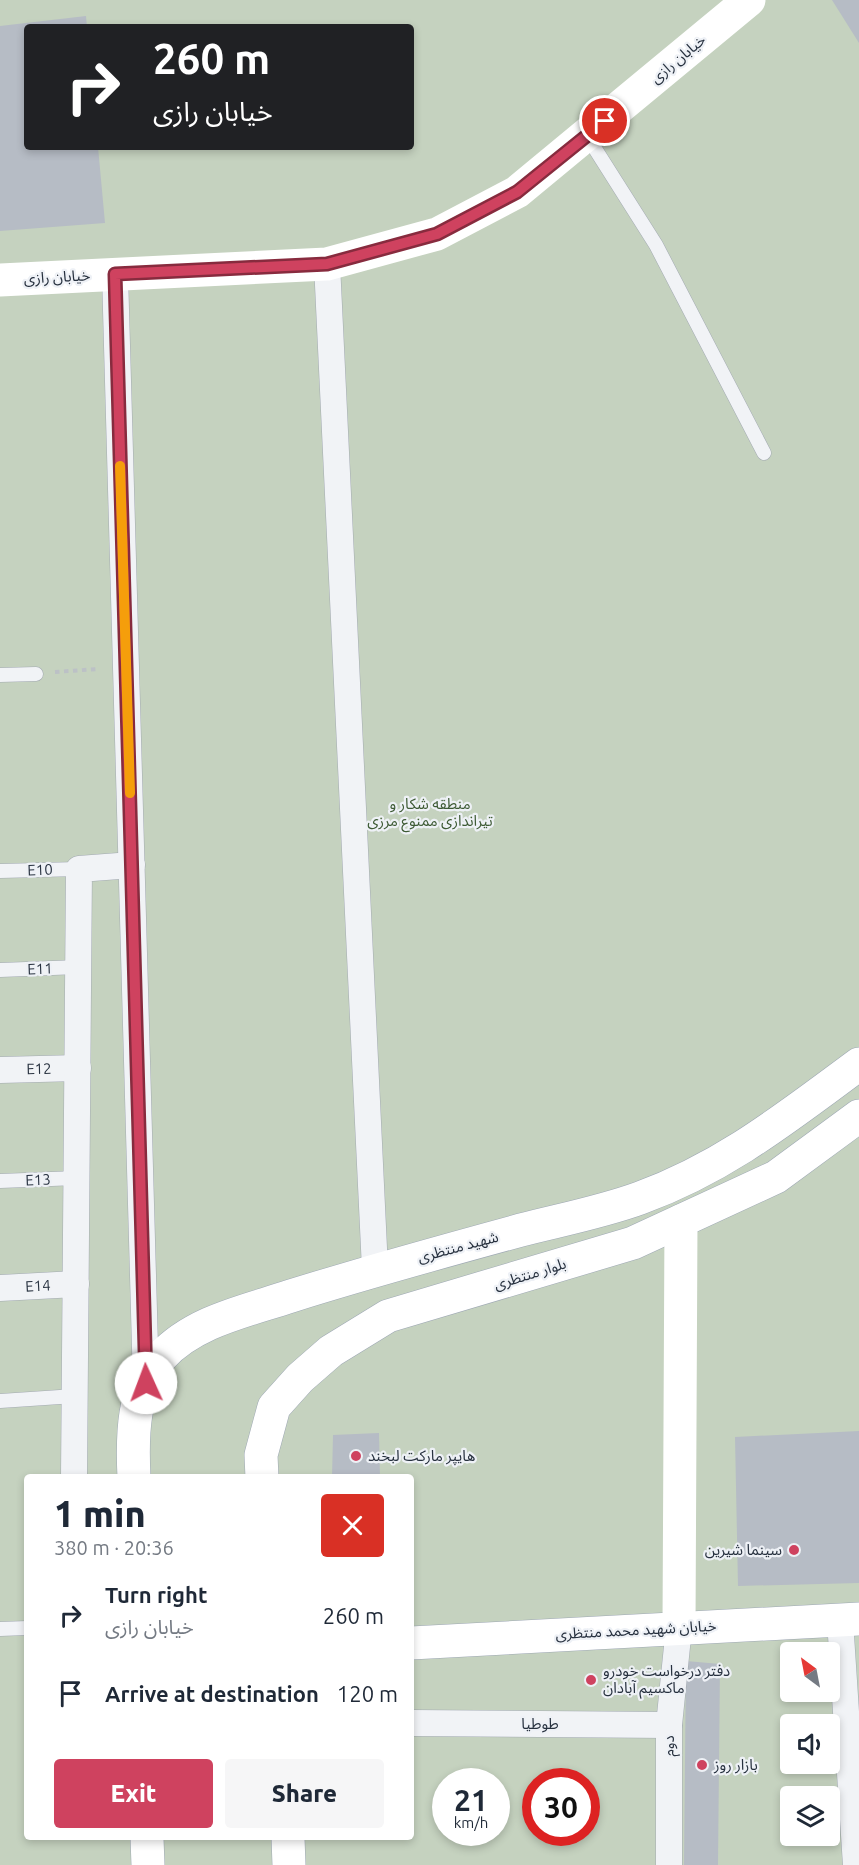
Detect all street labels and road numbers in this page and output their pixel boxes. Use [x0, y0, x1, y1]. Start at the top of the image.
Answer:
street label: خیابان رازی [647, 31, 709, 87]
street label: خیابان رازی [23, 266, 91, 288]
street label: E10 [27, 861, 53, 878]
street label: E11 [27, 960, 53, 977]
street label: E12 [26, 1060, 52, 1077]
street label: E13 [25, 1171, 51, 1188]
street label: شهید منتظری [416, 1228, 501, 1266]
street label: بلوار منتظری [492, 1254, 568, 1294]
street label: E14 [25, 1276, 51, 1295]
street label: خیابان شهید محمد منتظری [555, 1617, 717, 1643]
street label: طوطیا [521, 1715, 559, 1733]
street label: دوم [660, 1735, 680, 1757]

